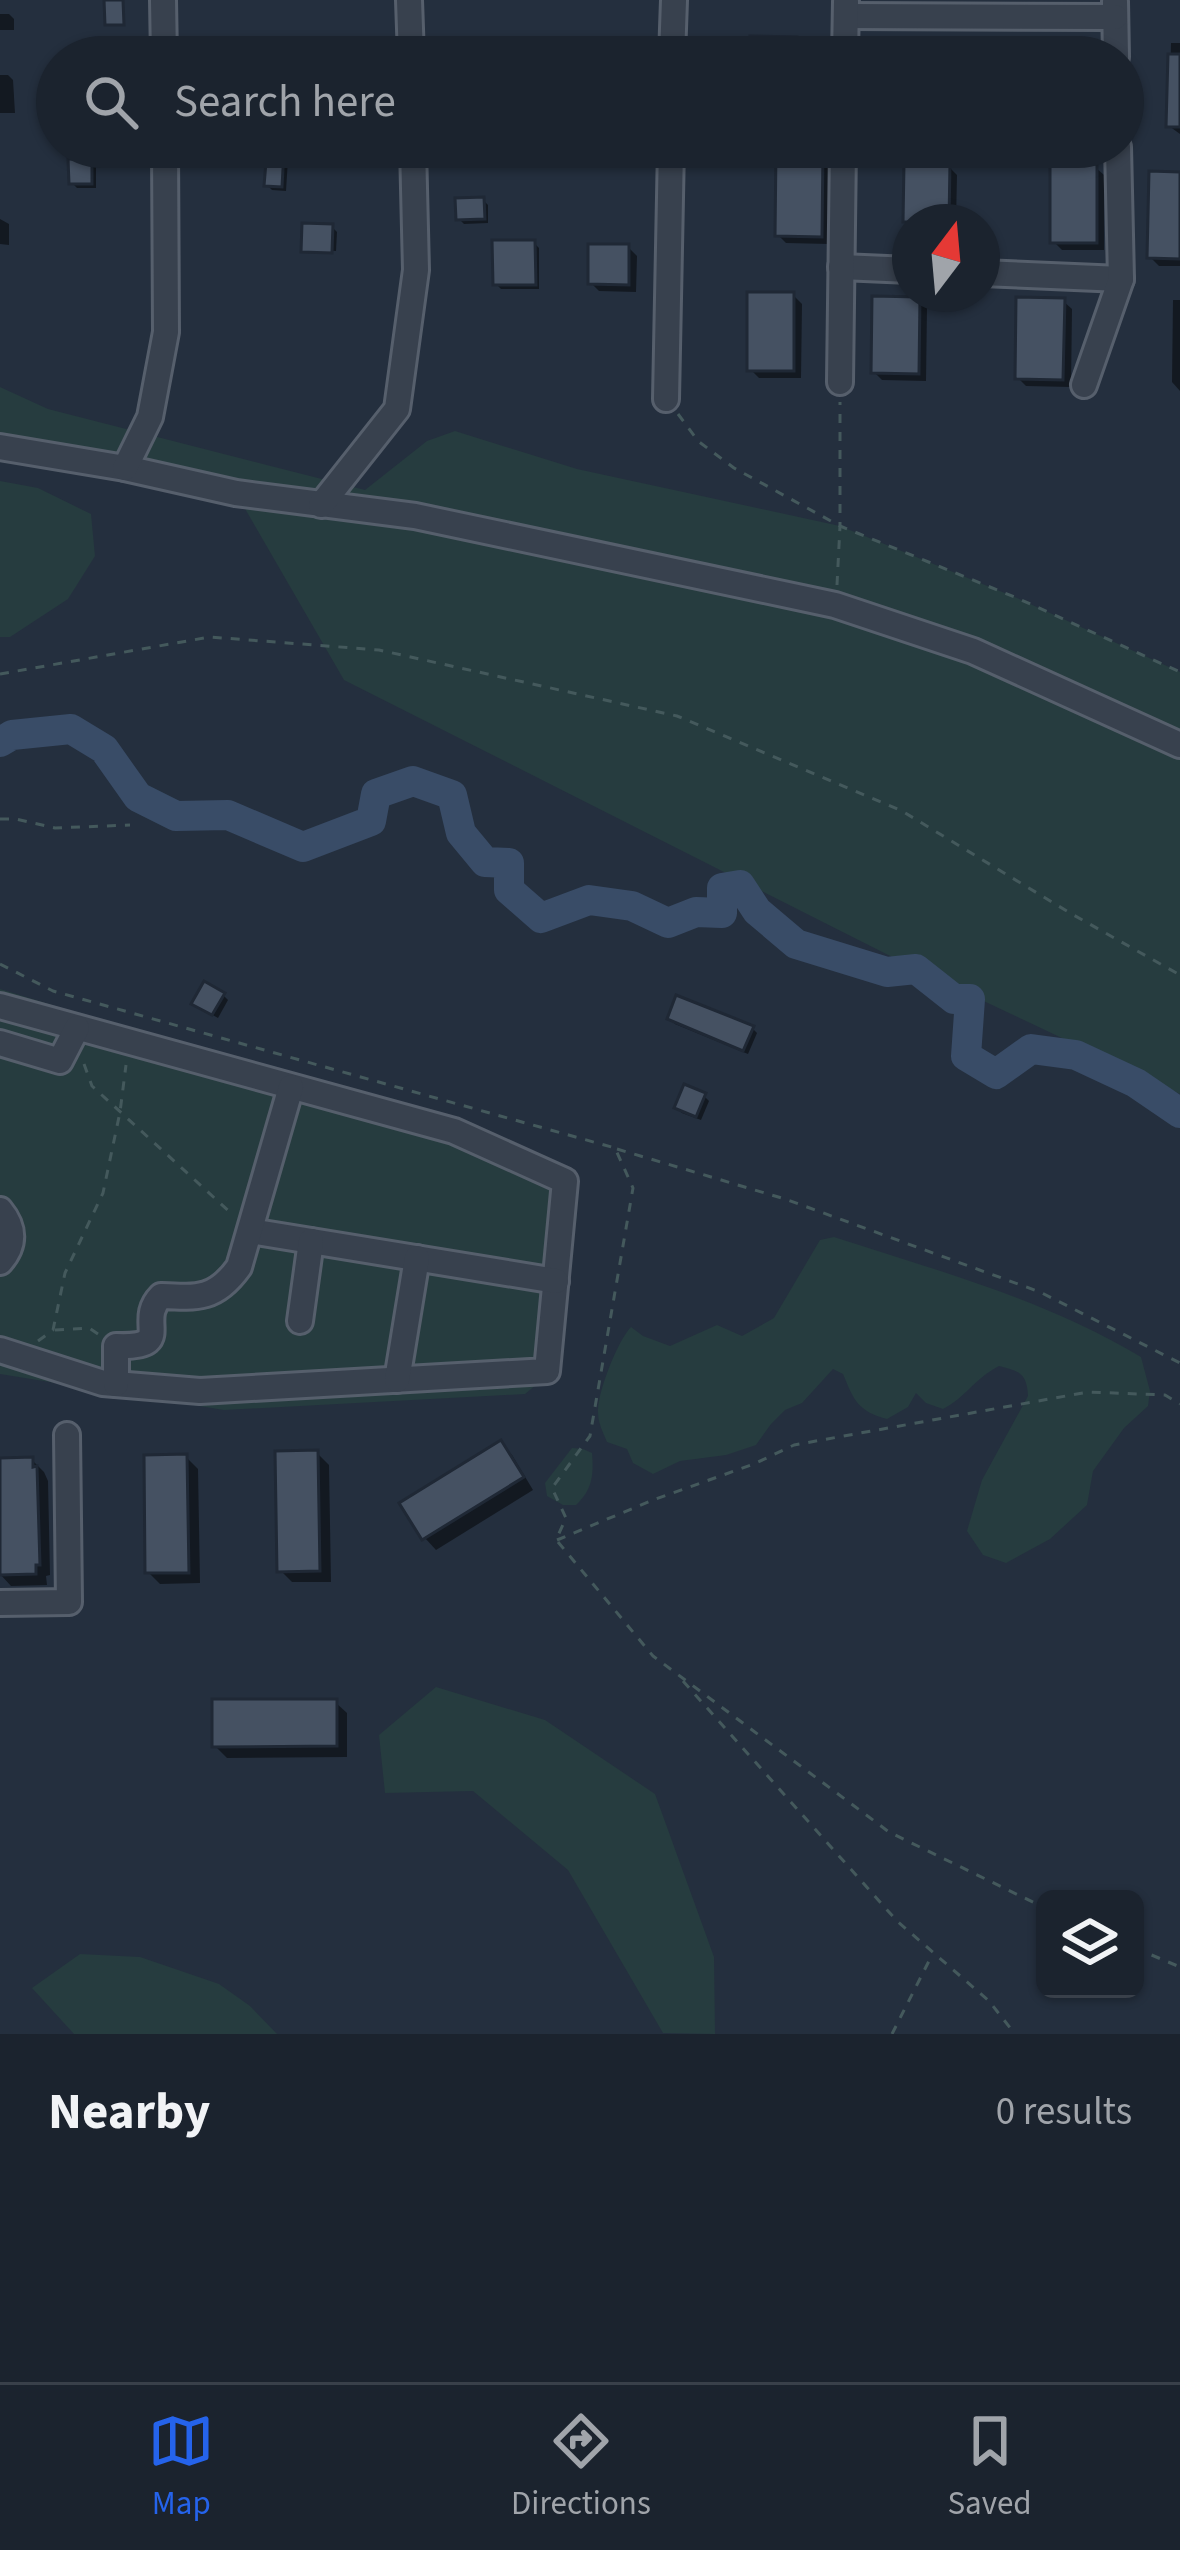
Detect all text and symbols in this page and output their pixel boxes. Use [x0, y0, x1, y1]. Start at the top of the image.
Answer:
search box [36, 36, 1144, 168]
icon: search [78, 69, 144, 135]
text: Search here [174, 70, 396, 134]
north arrow [892, 204, 1000, 312]
map controls [1036, 1890, 1144, 1998]
button: layers [1036, 1890, 1144, 1998]
text: Nearby [48, 2076, 210, 2148]
text: 0 results [996, 2084, 1132, 2140]
tab: Map [148, 2408, 214, 2527]
tab: Directions [511, 2408, 651, 2527]
tab: Saved [947, 2408, 1032, 2527]

